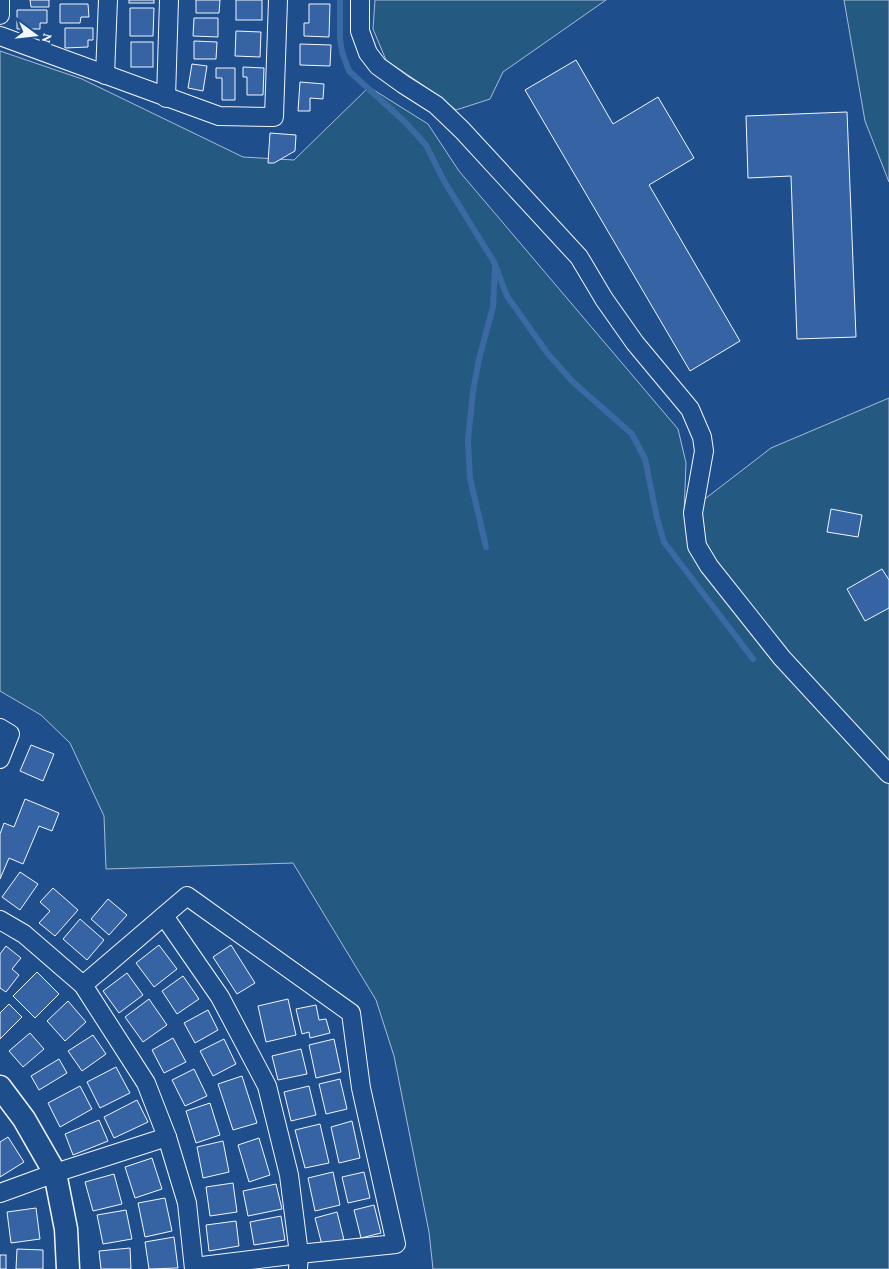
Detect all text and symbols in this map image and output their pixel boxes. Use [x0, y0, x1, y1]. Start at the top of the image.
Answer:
north arrow [10, 10, 60, 60]
text: N [38, 32, 57, 45]

